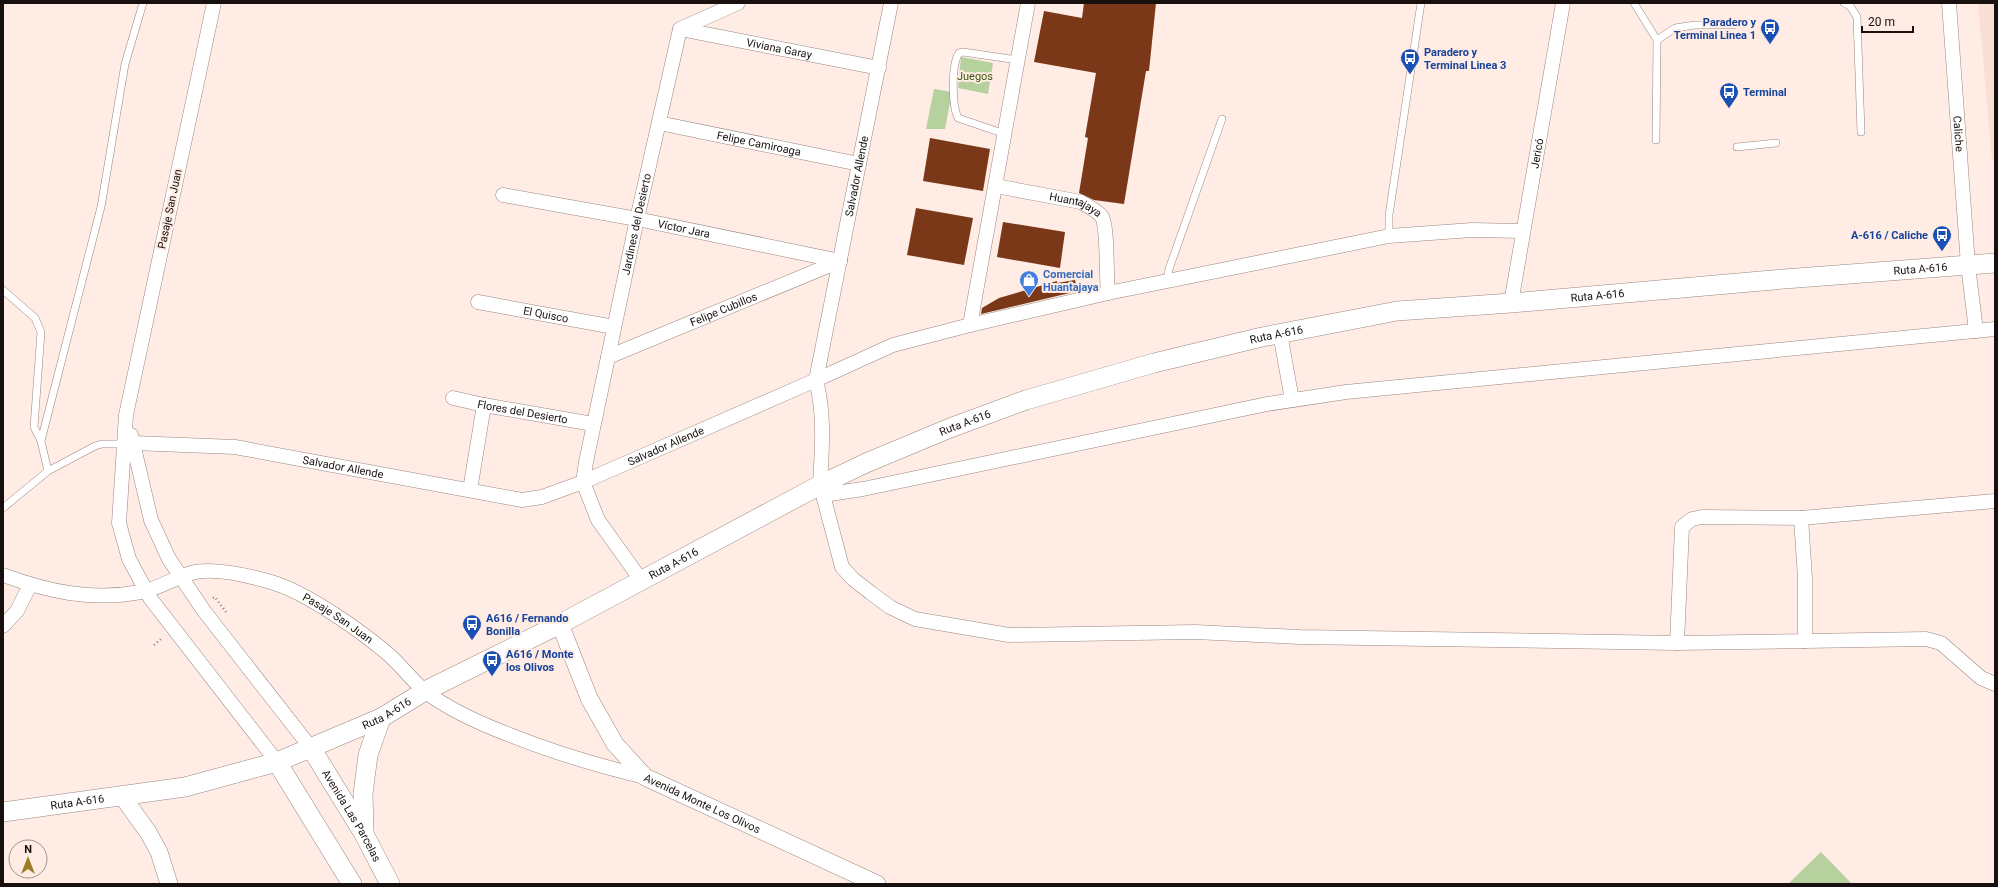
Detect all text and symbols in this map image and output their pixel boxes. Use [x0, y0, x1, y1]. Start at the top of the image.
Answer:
scale bar [1862, 8, 1913, 34]
text: 20 m [1868, 15, 1895, 29]
place label: Paradero y Terminal Linea 1 [1674, 16, 1756, 42]
bus stop icon: Paradero y Terminal Linea 1 [1759, 17, 1781, 45]
street label: Viviana Garay [745, 36, 814, 61]
place label: Paradero y Terminal Linea 3 [1424, 46, 1506, 72]
bus stop icon: Paradero y Terminal Linea 3 [1399, 47, 1421, 75]
park label: Juegos [957, 70, 993, 83]
bus stop icon: Terminal [1718, 81, 1740, 109]
place label: Terminal [1743, 86, 1787, 99]
street label: Caliche [1951, 115, 1966, 152]
street label: Felipe Camiroaga [716, 129, 802, 158]
street label: Salvador Allende [842, 135, 871, 218]
street label: Jericó [1528, 137, 1546, 169]
street label: Pasaje San Juan [155, 168, 185, 250]
street label: Jardines del Desierto [619, 172, 654, 276]
street label: Huantajaya [1048, 190, 1105, 220]
street label: Víctor Jara [656, 217, 711, 240]
bus stop icon: A-616 / Caliche [1931, 224, 1953, 252]
place label: A-616 / Caliche [1851, 229, 1928, 242]
street label: Ruta A-616 [1893, 260, 1948, 277]
place label: Comercial Huantajaya [1043, 268, 1099, 294]
shop icon: Comercial Huantajaya [1018, 269, 1040, 297]
street label: Ruta A-616 [1570, 287, 1625, 304]
street label: Felipe Cubillos [688, 289, 759, 329]
street label: El Quisco [522, 304, 570, 325]
street label: Ruta A-616 [1248, 323, 1304, 346]
street label: Flores del Desierto [476, 397, 569, 426]
street label: Ruta A-616 [937, 407, 992, 438]
street label: Salvador Allende [625, 423, 706, 468]
street label: Salvador Allende [302, 453, 385, 481]
street label: Ruta A-616 [647, 545, 700, 582]
street label: Pasaje San Juan [300, 590, 376, 646]
place label: A616 / Fernando Bonilla [486, 612, 568, 638]
bus stop icon: A616 / Fernando Bonilla [461, 613, 483, 641]
place label: A616 / Monte los Olivos [506, 648, 574, 674]
bus stop icon: A616 / Monte los Olivos [481, 649, 503, 677]
street label: Ruta A-616 [360, 695, 413, 732]
street label: Avenida Las Parcelas [319, 767, 384, 864]
street label: Avenida Monte Los Olivos [642, 771, 763, 836]
street label: Ruta A-616 [50, 792, 105, 812]
north arrow [8, 839, 48, 879]
text: N [24, 843, 32, 856]

